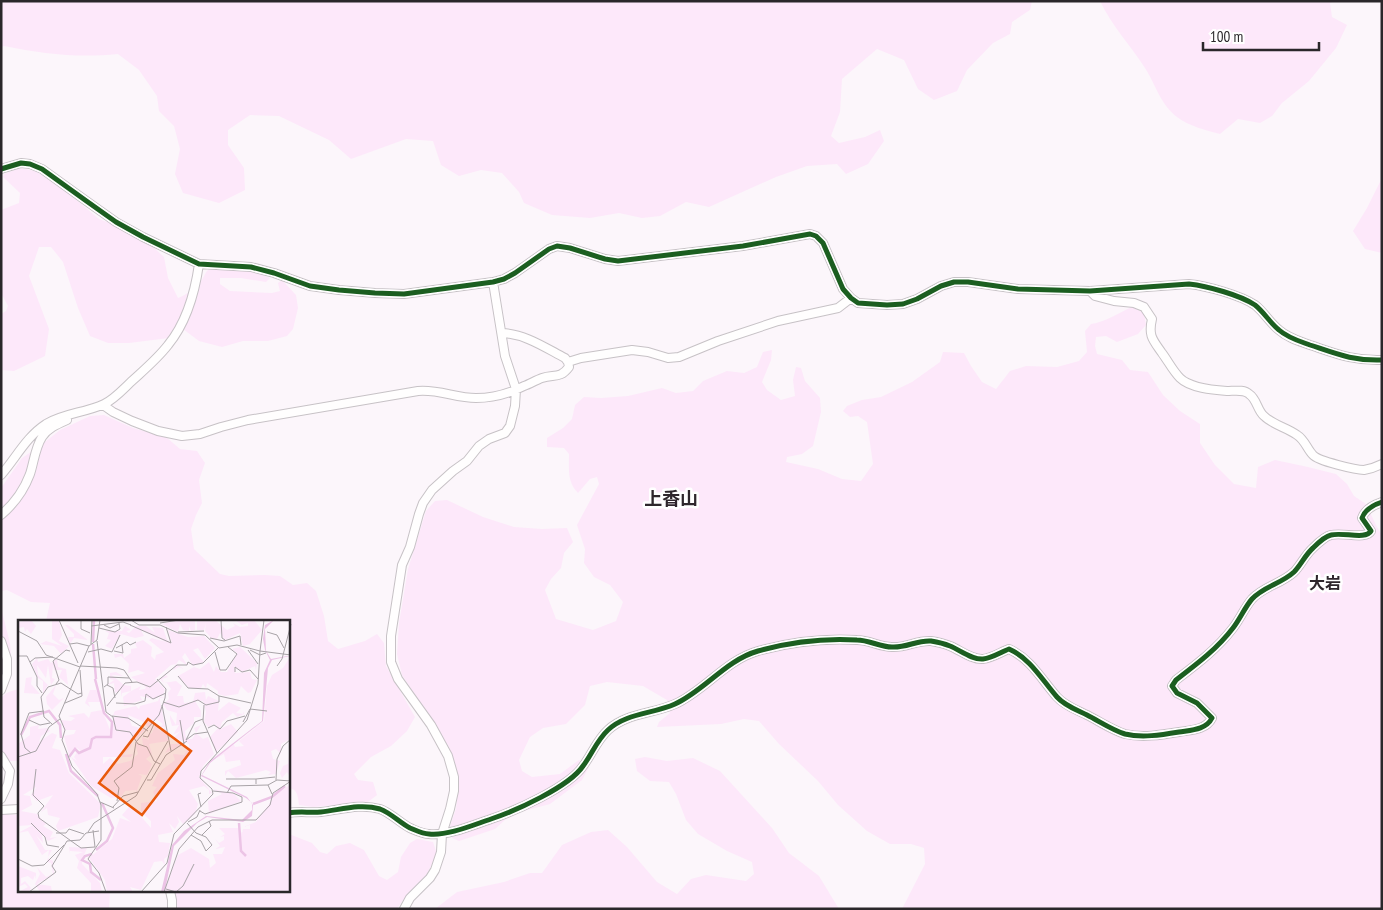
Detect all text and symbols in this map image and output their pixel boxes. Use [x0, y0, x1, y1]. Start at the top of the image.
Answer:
scale bar [1203, 20, 1319, 52]
text: 100 m [1210, 27, 1243, 46]
district label: 上香山 [644, 487, 698, 510]
district label: 大岩 [1309, 573, 1341, 593]
inset map [18, 620, 290, 892]

